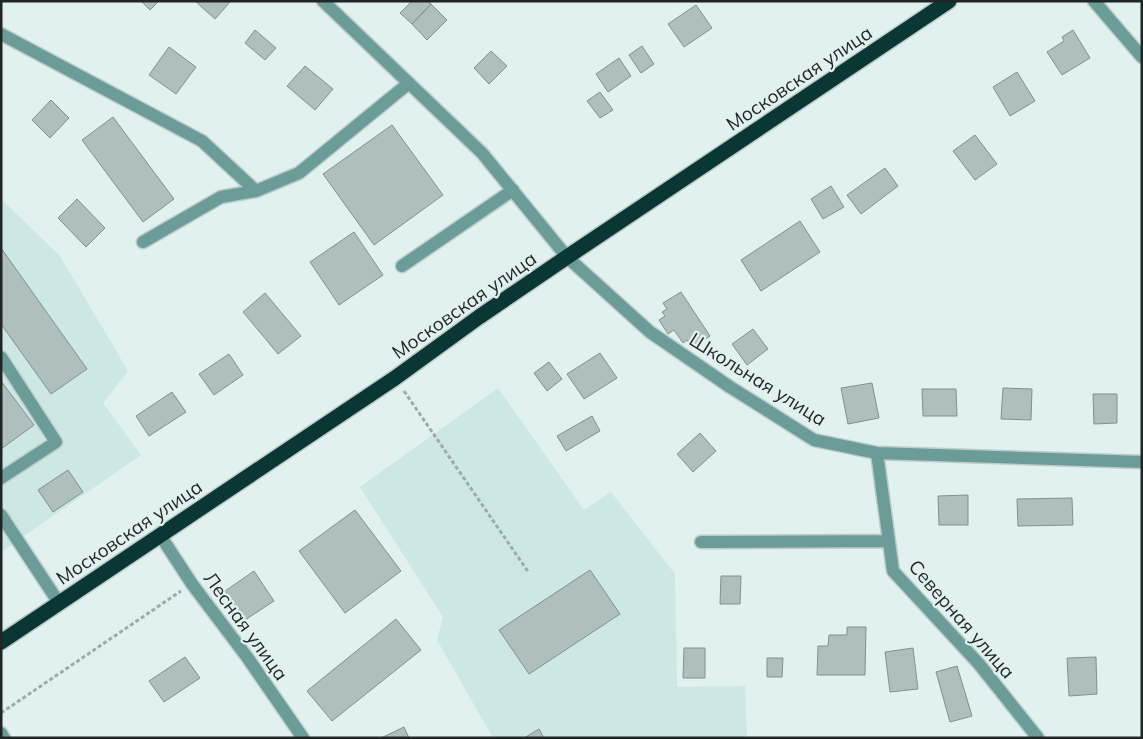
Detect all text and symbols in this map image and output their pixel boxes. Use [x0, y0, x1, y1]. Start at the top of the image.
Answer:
street label: Московская улица [721, 20, 877, 136]
street label: Московская улица [387, 246, 541, 364]
street label: Школьная улица [685, 327, 831, 431]
street label: Московская улица [51, 474, 207, 590]
street label: Северная улица [904, 555, 1020, 683]
street label: Лесная улица [199, 567, 293, 685]

